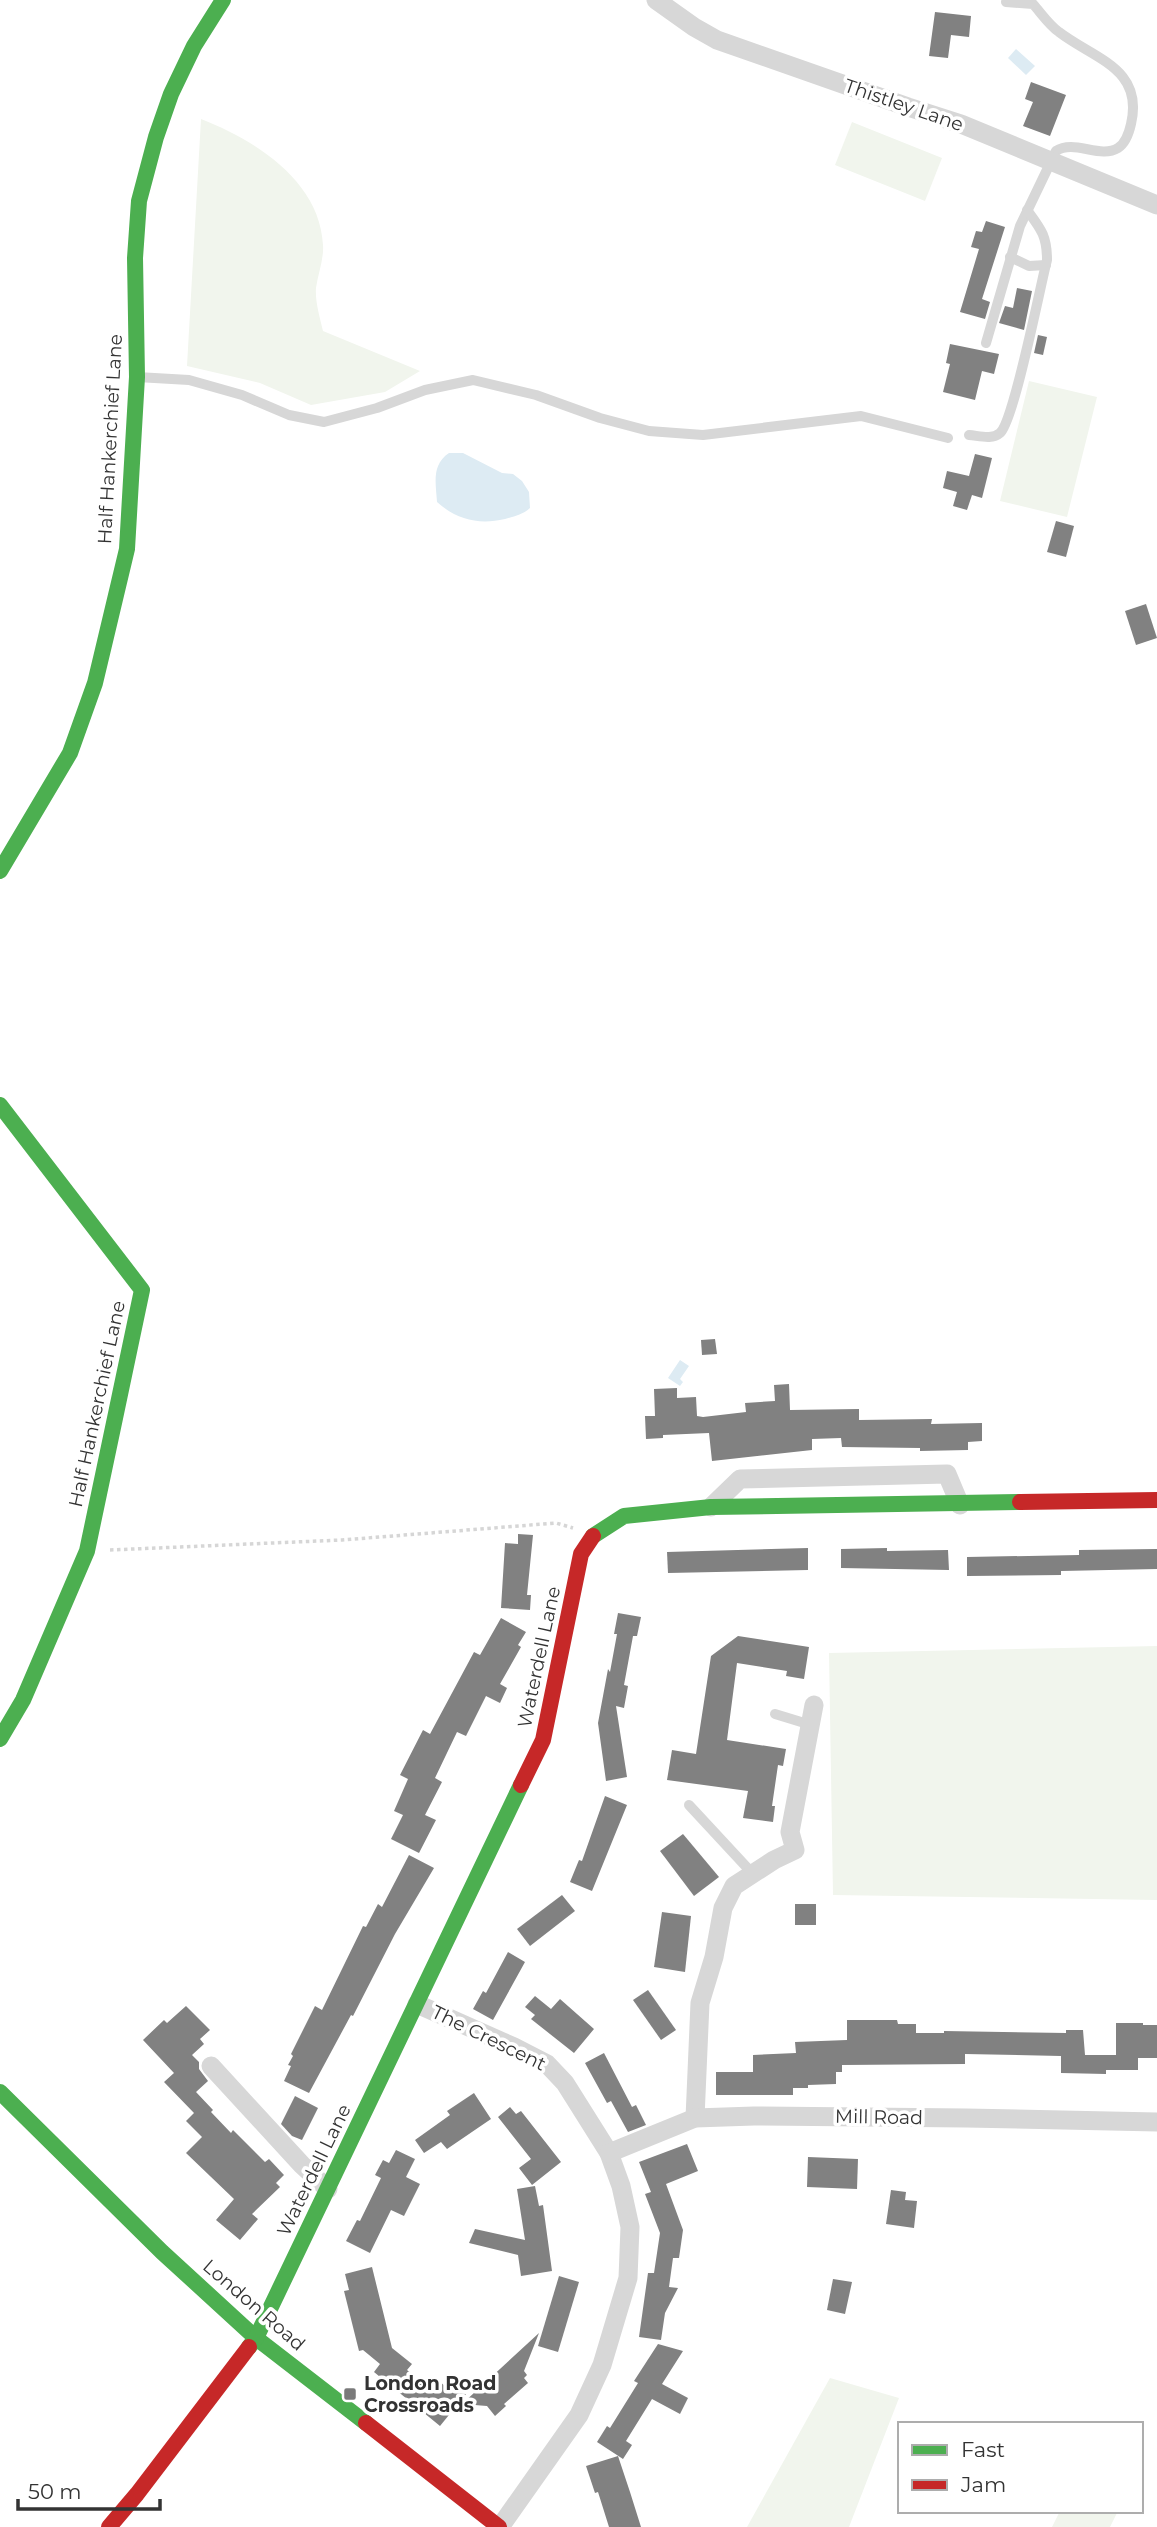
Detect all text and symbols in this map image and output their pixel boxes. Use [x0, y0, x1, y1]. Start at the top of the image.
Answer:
street label: Thistley Lane [841, 74, 967, 136]
street label: Half Hankerchief Lane [93, 333, 127, 545]
street label: Half Hankerchief Lane [64, 1299, 130, 1509]
street label: Waterdell Lane [513, 1584, 565, 1730]
street label: The Crescent [428, 2000, 550, 2076]
street label: Waterdell Lane [272, 2100, 356, 2240]
street label: Mill Road [835, 2105, 923, 2129]
street label: London Road [198, 2254, 310, 2356]
place label: London Road Crossroads [364, 2372, 496, 2417]
marker: London Road Crossroads [342, 2386, 358, 2402]
legend [898, 2422, 1143, 2513]
text: Fast [961, 2437, 1005, 2462]
scale bar [18, 2468, 159, 2512]
text: Jam [960, 2472, 1006, 2497]
text: 50 m [28, 2479, 82, 2504]

